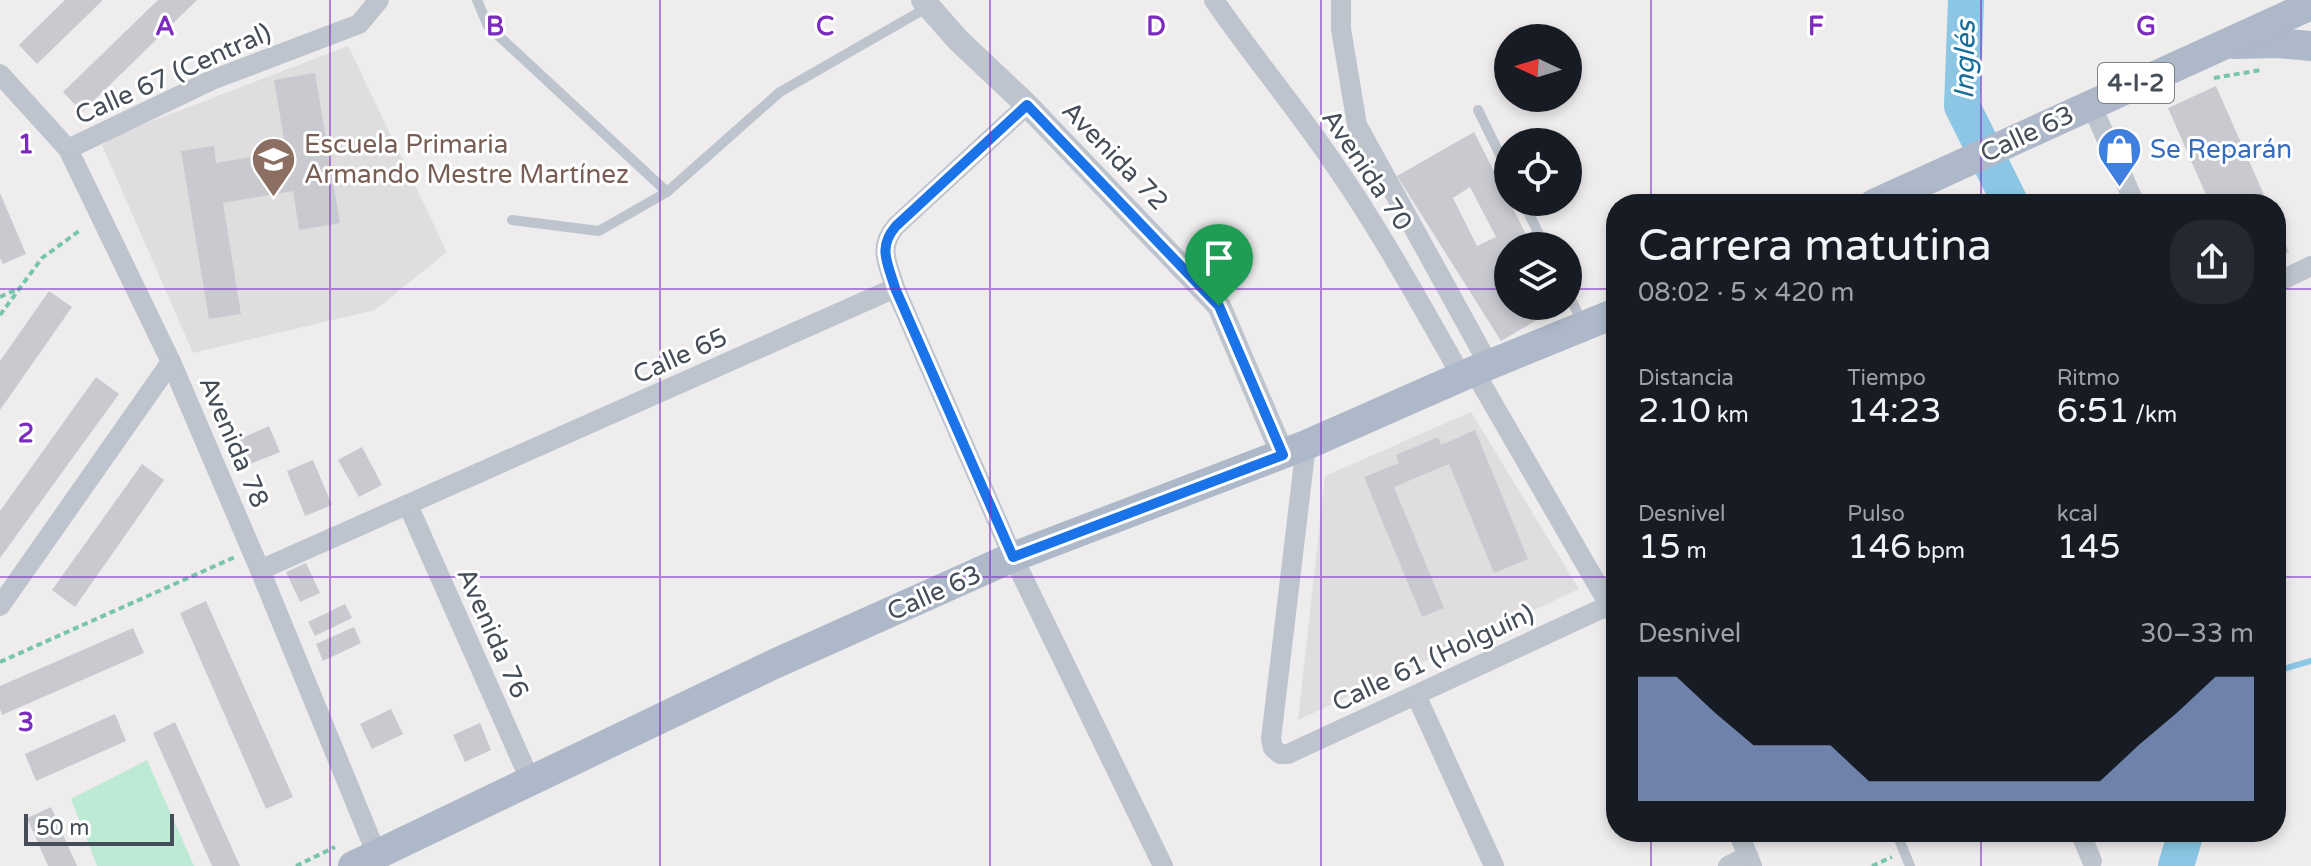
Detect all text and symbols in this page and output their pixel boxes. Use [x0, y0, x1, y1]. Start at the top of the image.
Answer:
text: A [155, 11, 175, 42]
text: B [486, 11, 504, 42]
text: C [816, 11, 834, 42]
text: D [1146, 11, 1166, 42]
text: F [1808, 11, 1824, 42]
text: G [2136, 11, 2156, 42]
street label: Calle 67 (Central) [70, 17, 276, 131]
water label: Inglés [1947, 19, 1983, 100]
north arrow [1494, 24, 1582, 112]
map controls [1494, 24, 1582, 320]
road number: 4-I-2 [2098, 63, 2174, 103]
street label: Avenida 72 [1055, 95, 1175, 217]
street label: Calle 63 [1975, 99, 2079, 169]
street label: Avenida 70 [1315, 103, 1419, 237]
shop icon: Se Reparán [2095, 125, 2143, 188]
button: locate [1494, 128, 1582, 216]
text: 1 [18, 129, 34, 160]
place label: Escuela Primaria Armando Mestre Martínez [304, 129, 629, 190]
place label: Se Reparán [2150, 134, 2292, 165]
school or university icon: Escuela Primaria Armando Mestre Martínez [249, 135, 297, 198]
text: Carrera matutina [1638, 220, 1992, 273]
button: share [2170, 220, 2254, 304]
pin [1185, 224, 1253, 306]
button: layers [1494, 232, 1582, 320]
icon: arrive [1197, 236, 1241, 280]
text: 08:02 · 5 × 420 m [1638, 277, 1854, 308]
street label: Calle 65 [628, 322, 732, 390]
text: Distancia [1638, 365, 1734, 391]
text: Tiempo [1847, 365, 1926, 391]
text: Ritmo [2057, 365, 2120, 391]
street label: Avenida 78 [192, 372, 276, 512]
text: 2.10 [1638, 391, 1711, 432]
text: 14:23 [1847, 391, 1942, 432]
text: 6:51 [2057, 391, 2130, 432]
text: km [1711, 402, 1749, 428]
text: /km [2130, 402, 2177, 428]
text: 2 [18, 418, 34, 449]
text: Desnivel [1638, 501, 1725, 527]
text: Pulso [1847, 501, 1905, 527]
text: kcal [2057, 501, 2098, 527]
text: 15 [1638, 527, 1681, 568]
text: 146 [1847, 527, 1911, 568]
text: 145 [2057, 527, 2121, 568]
text: m [1681, 538, 1707, 564]
text: bpm [1911, 538, 1965, 564]
street label: Calle 63 [882, 559, 986, 627]
street label: Avenida 76 [450, 563, 536, 703]
street label: Calle 61 (Holguín) [1327, 598, 1539, 718]
text: Desnivel [1638, 618, 1741, 649]
text: 30–33 m [2140, 618, 2254, 649]
text: 3 [18, 707, 34, 738]
scale bar [24, 810, 174, 846]
text: 50 m [36, 815, 90, 841]

